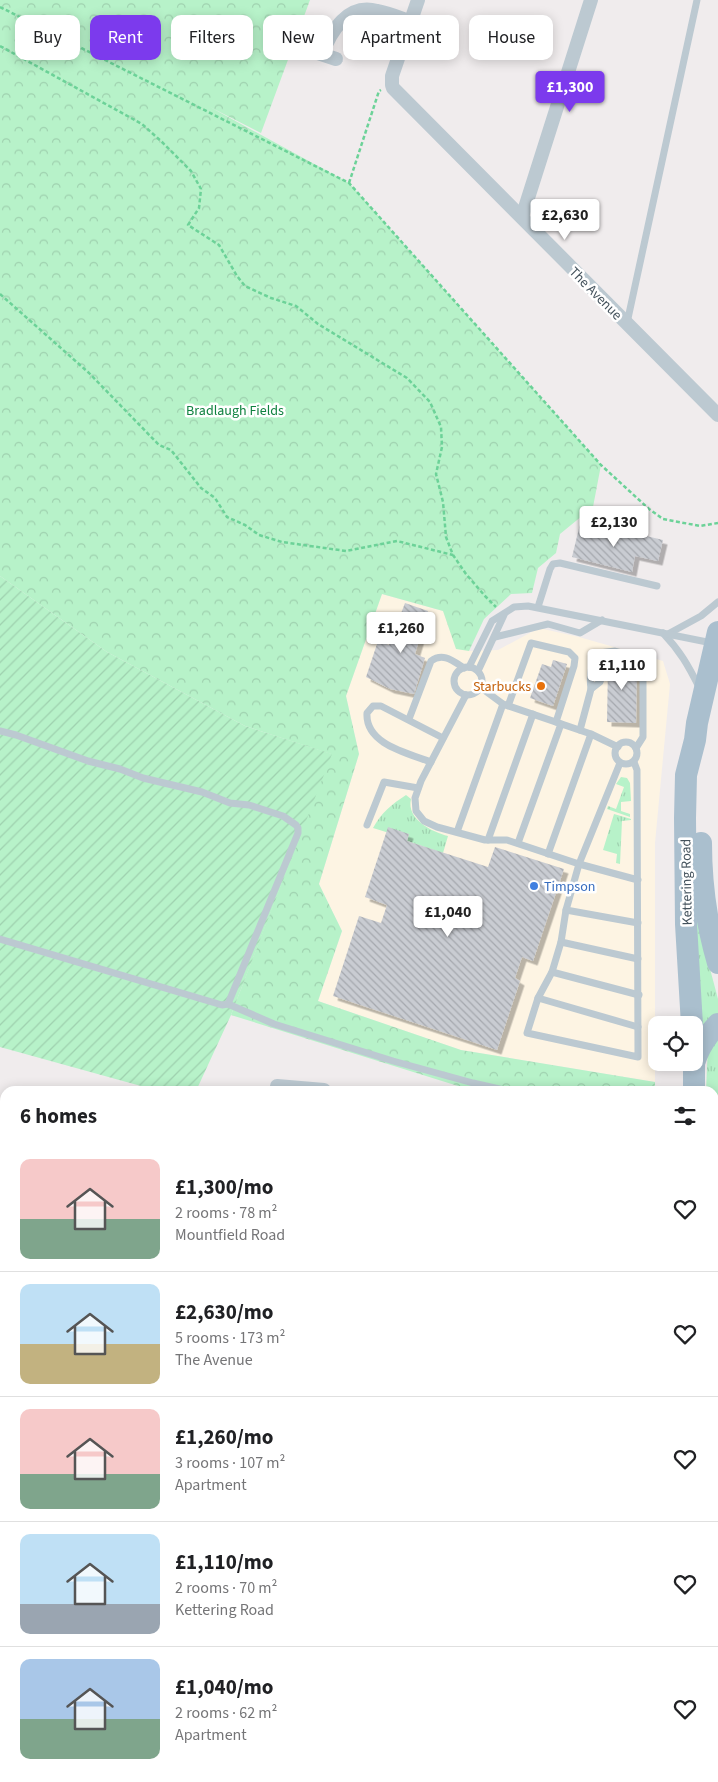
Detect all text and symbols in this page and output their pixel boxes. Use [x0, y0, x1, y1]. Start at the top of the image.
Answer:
chip: Buy [15, 15, 80, 60]
chip: Rent [90, 15, 161, 60]
chip: Filters [171, 15, 253, 60]
chip: New [263, 15, 333, 60]
chip: Apartment [343, 15, 459, 60]
chip: House [469, 15, 553, 60]
pin: £1,300 [529, 70, 611, 113]
text: £1,300 [546, 76, 594, 98]
pin: £2,630 [524, 198, 606, 241]
text: £2,630 [541, 204, 589, 226]
street label: The Avenue [564, 263, 626, 325]
park label: Bradlaugh Fields [186, 401, 284, 421]
pin: £2,130 [573, 506, 655, 548]
text: £2,130 [590, 511, 638, 533]
pin: £1,260 [360, 612, 442, 654]
text: £1,260 [377, 617, 425, 639]
pin: £1,110 [581, 648, 663, 691]
text: £1,110 [598, 654, 646, 676]
place label: Starbucks [473, 677, 531, 697]
marker: Starbucks [535, 680, 547, 692]
street label: Kettering Road [676, 839, 698, 925]
place label: Timpson [544, 877, 595, 897]
marker: Timpson [528, 880, 540, 892]
pin: £1,040 [407, 896, 489, 938]
text: £1,040 [424, 901, 472, 923]
map controls [648, 1016, 703, 1071]
button: locate [648, 1016, 703, 1071]
text: 6 homes [20, 1101, 97, 1131]
icon: filters [671, 1102, 699, 1130]
text: £1,300/mo [175, 1172, 274, 1202]
icon: home [60, 1179, 120, 1239]
icon: heart [671, 1195, 699, 1223]
text: 2 rooms · 78 m² [175, 1202, 277, 1224]
text: Mountfield Road [175, 1224, 285, 1246]
text: £2,630/mo [175, 1297, 274, 1327]
icon: home [60, 1304, 120, 1364]
icon: heart [671, 1320, 699, 1348]
text: 5 rooms · 173 m² [175, 1327, 285, 1349]
text: The Avenue [175, 1349, 253, 1371]
text: £1,260/mo [175, 1422, 274, 1452]
icon: home [60, 1429, 120, 1489]
icon: heart [671, 1445, 699, 1473]
text: 3 rooms · 107 m² [175, 1452, 285, 1474]
text: Apartment [175, 1474, 247, 1496]
text: £1,110/mo [175, 1547, 274, 1577]
icon: home [60, 1554, 120, 1614]
icon: heart [671, 1570, 699, 1598]
text: 2 rooms · 70 m² [175, 1577, 277, 1599]
text: Kettering Road [175, 1599, 274, 1621]
text: £1,040/mo [175, 1672, 274, 1702]
icon: home [60, 1679, 120, 1739]
icon: heart [671, 1695, 699, 1723]
text: 2 rooms · 62 m² [175, 1702, 277, 1724]
text: Apartment [175, 1724, 247, 1746]

